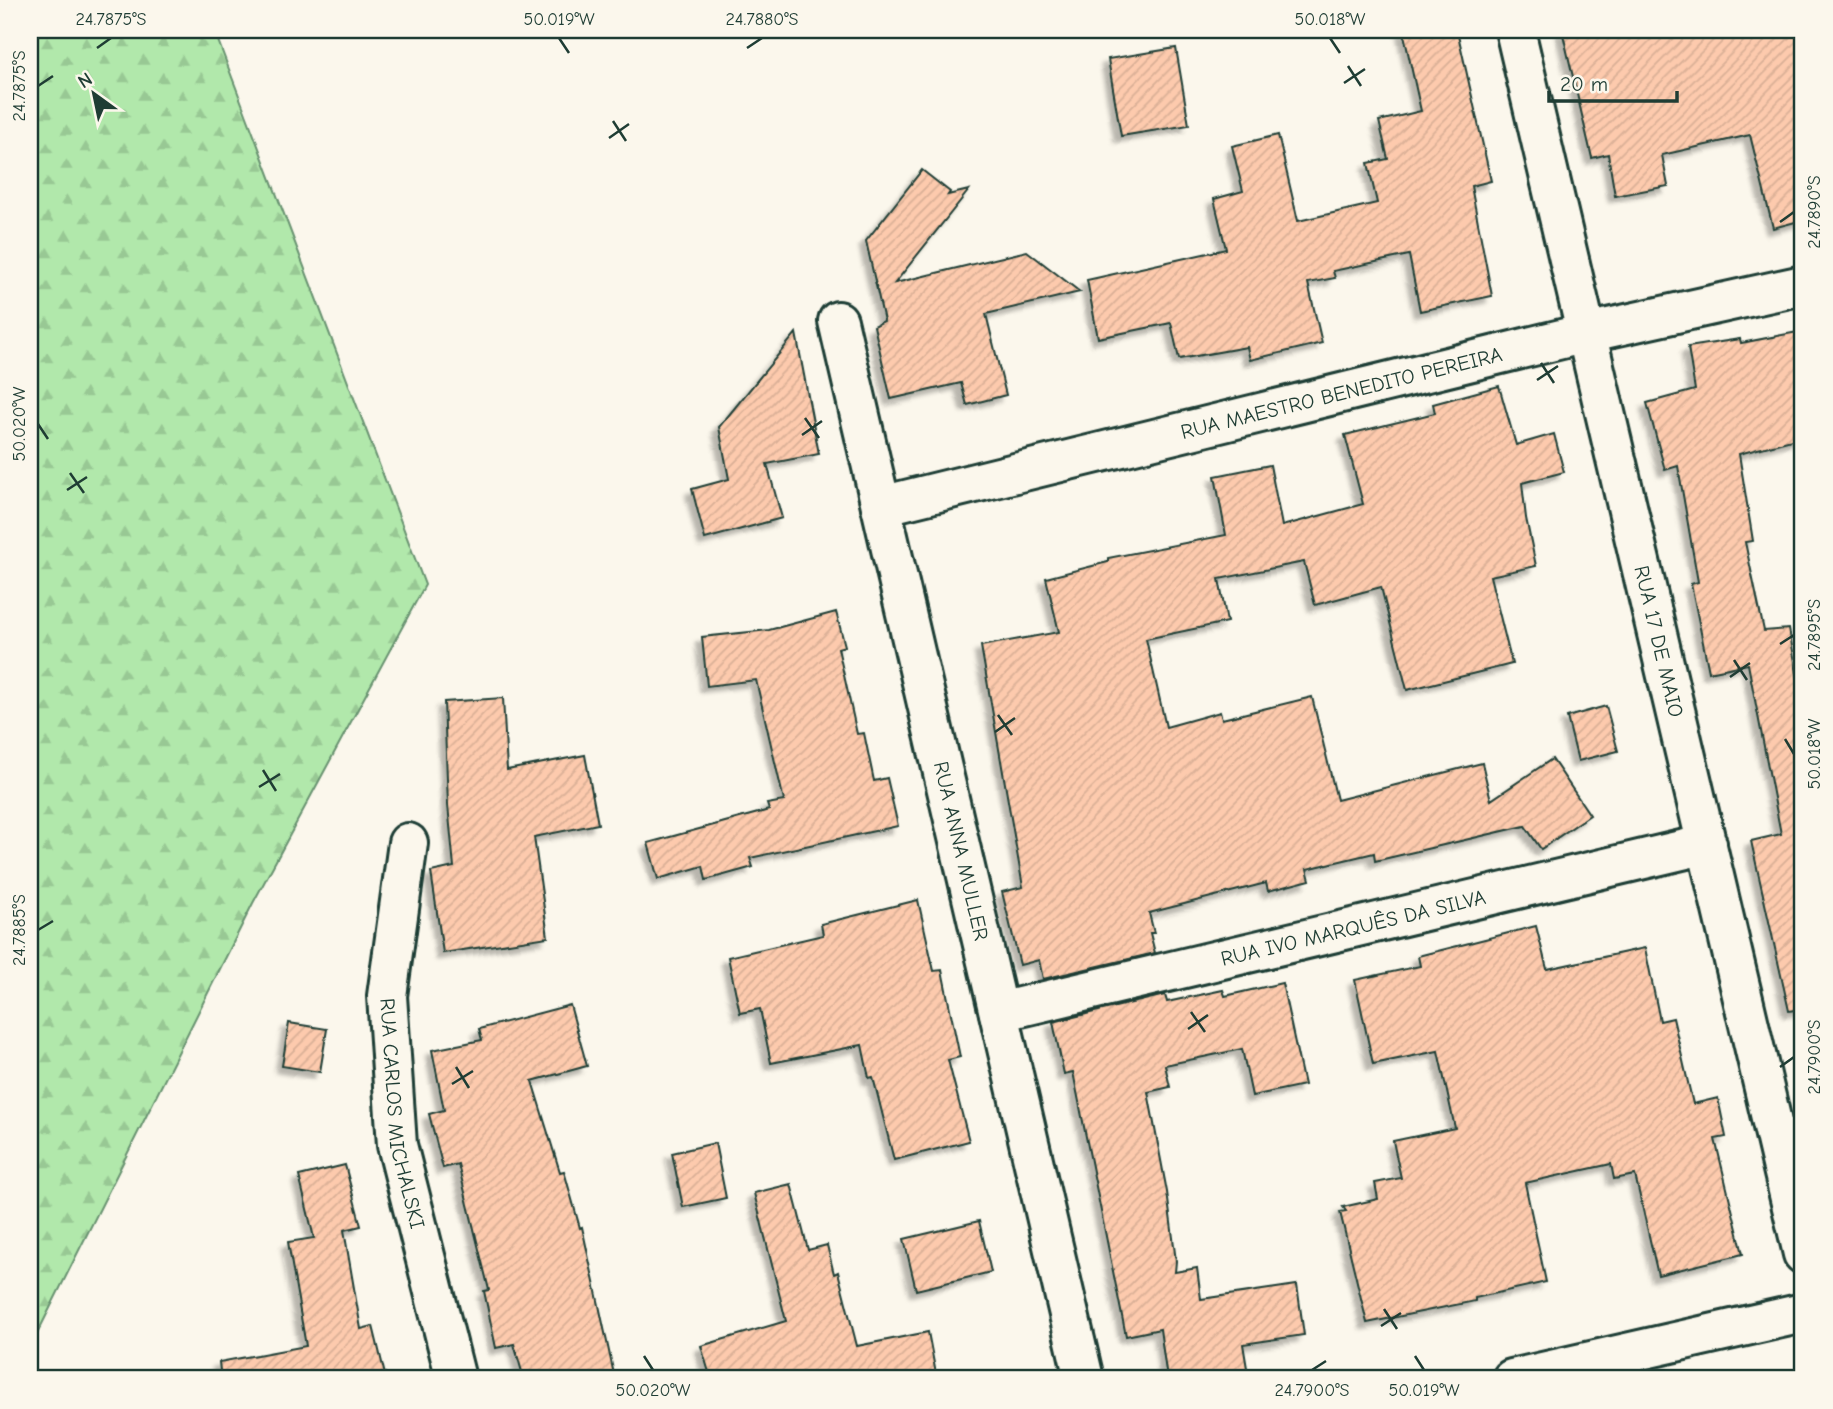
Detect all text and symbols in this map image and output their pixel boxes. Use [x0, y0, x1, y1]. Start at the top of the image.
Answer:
text: 24.7875°S [75, 9, 147, 30]
text: 50.019°W [523, 9, 595, 30]
text: 24.7880°S [725, 9, 799, 30]
text: 50.018°W [1295, 9, 1366, 30]
text: 24.7875°S [9, 50, 30, 122]
north arrow [60, 60, 130, 130]
scale bar [1549, 60, 1677, 104]
text: N [74, 68, 96, 93]
text: 20 m [1560, 72, 1608, 96]
text: 24.7890°S [1804, 175, 1825, 249]
street label: RUA MAESTRO BENEDITO PEREIRA [1178, 342, 1504, 444]
text: 50.020°W [9, 386, 30, 461]
street label: RUA 17 DE MAIO [1629, 563, 1688, 720]
text: 24.7895°S [1804, 599, 1825, 671]
text: 50.018°W [1804, 718, 1825, 789]
street label: RUA ANNA MULLER [929, 759, 994, 943]
street label: RUA IVO MARQUÊS DA SILVA [1218, 885, 1488, 971]
text: 24.7885°S [9, 894, 30, 966]
street label: RUA CARLOS MICHALSKI [375, 997, 430, 1231]
text: 24.7900°S [1804, 1019, 1825, 1095]
text: 50.020°W [616, 1380, 691, 1401]
text: 24.7900°S [1274, 1380, 1350, 1401]
text: 50.019°W [1388, 1380, 1460, 1401]

